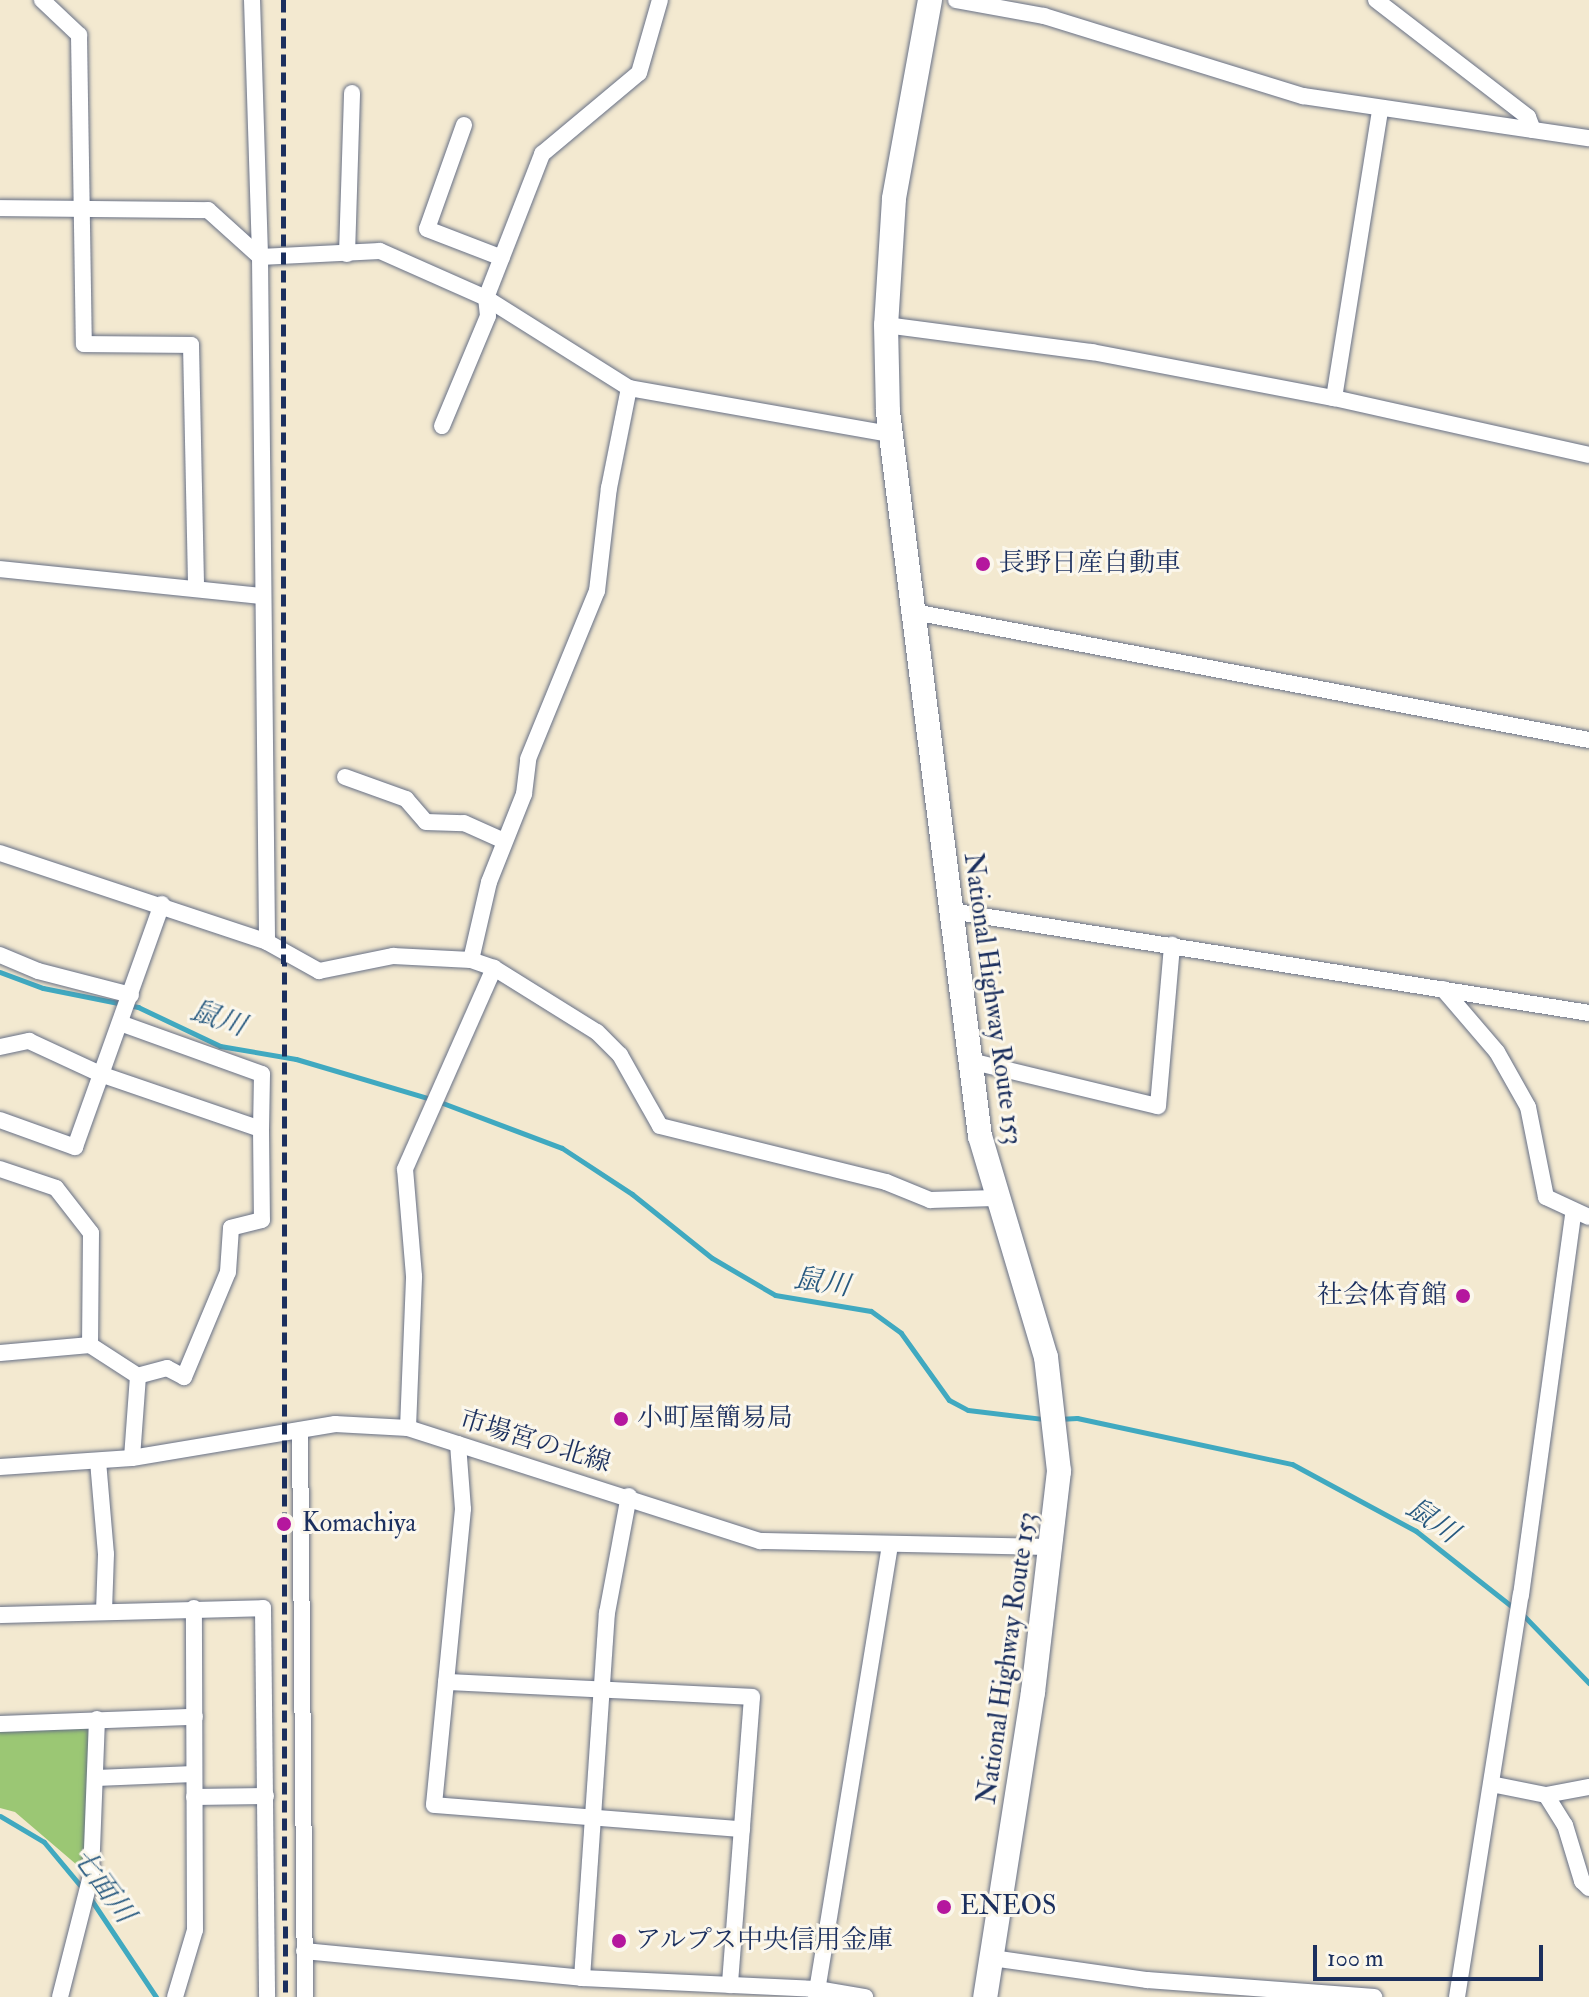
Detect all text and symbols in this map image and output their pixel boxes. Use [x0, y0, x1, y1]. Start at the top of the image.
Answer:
place label: 長野日産自動車 [999, 548, 1181, 580]
marker: 長野日産自動車 [974, 555, 992, 573]
street label: National Highway Route 153 [956, 851, 1028, 1147]
water label: 鼠川 [186, 994, 250, 1044]
water label: 鼠川 [792, 1262, 852, 1304]
place label: 社会体育館 [1317, 1280, 1447, 1312]
marker: 社会体育館 [1454, 1287, 1472, 1305]
place label: 小町屋簡易局 [637, 1403, 793, 1435]
street label: 市場宮の北線 [456, 1404, 614, 1480]
marker: 小町屋簡易局 [612, 1410, 630, 1428]
water label: 鼠川 [1399, 1491, 1465, 1551]
place label: Komachiya [302, 1508, 416, 1540]
street label: National Highway Route 153 [972, 1510, 1044, 1806]
marker: Komachiya [273, 1513, 295, 1535]
water label: 七面川 [65, 1842, 141, 1930]
place label: ENEOS [960, 1891, 1056, 1923]
marker: ENEOS [935, 1898, 953, 1916]
place label: アルプス中央信用金庫 [635, 1925, 895, 1957]
scale bar [1317, 1929, 1547, 1979]
marker: アルプス中央信用金庫 [610, 1932, 628, 1950]
text: 100 m [1327, 1943, 1384, 1974]

